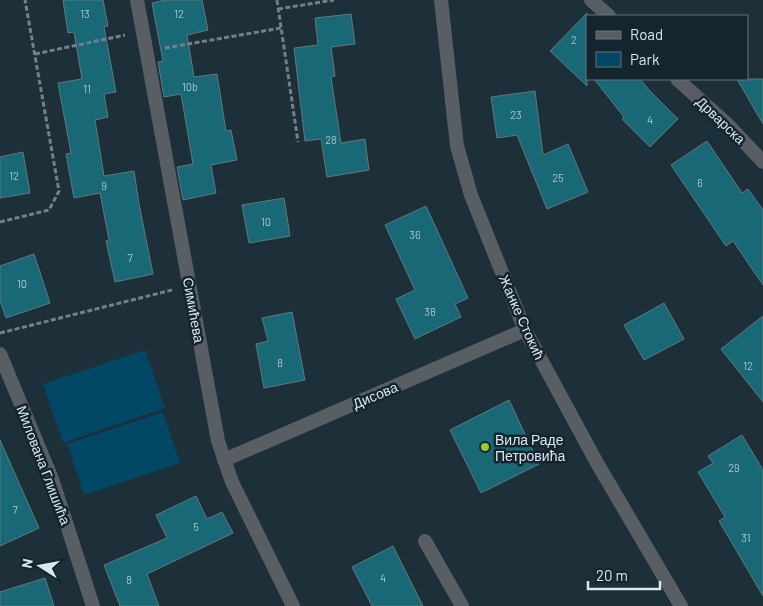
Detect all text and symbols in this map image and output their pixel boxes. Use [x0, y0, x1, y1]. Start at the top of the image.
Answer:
house number: 13 [80, 7, 90, 20]
house number: 12 [174, 7, 184, 20]
legend [586, 15, 748, 80]
text: Road [630, 25, 663, 43]
house number: 2 [571, 33, 577, 46]
text: Park [630, 50, 660, 68]
house number: 10b [182, 80, 198, 93]
house number: 11 [83, 82, 91, 95]
street label: Дрварска [693, 93, 749, 148]
house number: 23 [510, 108, 522, 121]
house number: 4 [647, 113, 653, 126]
house number: 28 [325, 133, 337, 146]
house number: 12 [9, 169, 19, 182]
house number: 25 [552, 171, 564, 184]
house number: 6 [697, 176, 703, 189]
house number: 9 [101, 179, 107, 192]
house number: 10 [261, 215, 271, 228]
house number: 36 [409, 228, 421, 241]
house number: 7 [127, 251, 133, 264]
street label: Жанке Стокић [496, 272, 548, 362]
street label: Симићева [180, 276, 208, 344]
house number: 10 [17, 277, 27, 290]
house number: 38 [424, 305, 436, 318]
house number: 8 [277, 356, 283, 369]
house number: 12 [743, 359, 753, 372]
street label: Дисова [350, 378, 400, 412]
street label: Милована Глишића [13, 403, 75, 527]
place label: Вила Раде Петровића [495, 431, 565, 464]
marker: Вила Раде Петровића [479, 441, 491, 453]
house number: 29 [728, 461, 740, 474]
house number: 7 [12, 503, 18, 516]
house number: 5 [193, 520, 199, 533]
house number: 31 [741, 531, 751, 544]
north arrow [15, 541, 65, 591]
text: N [18, 557, 36, 570]
scale bar [588, 558, 660, 590]
text: 20 m [596, 566, 628, 584]
house number: 4 [380, 571, 386, 584]
house number: 8 [126, 573, 132, 586]

